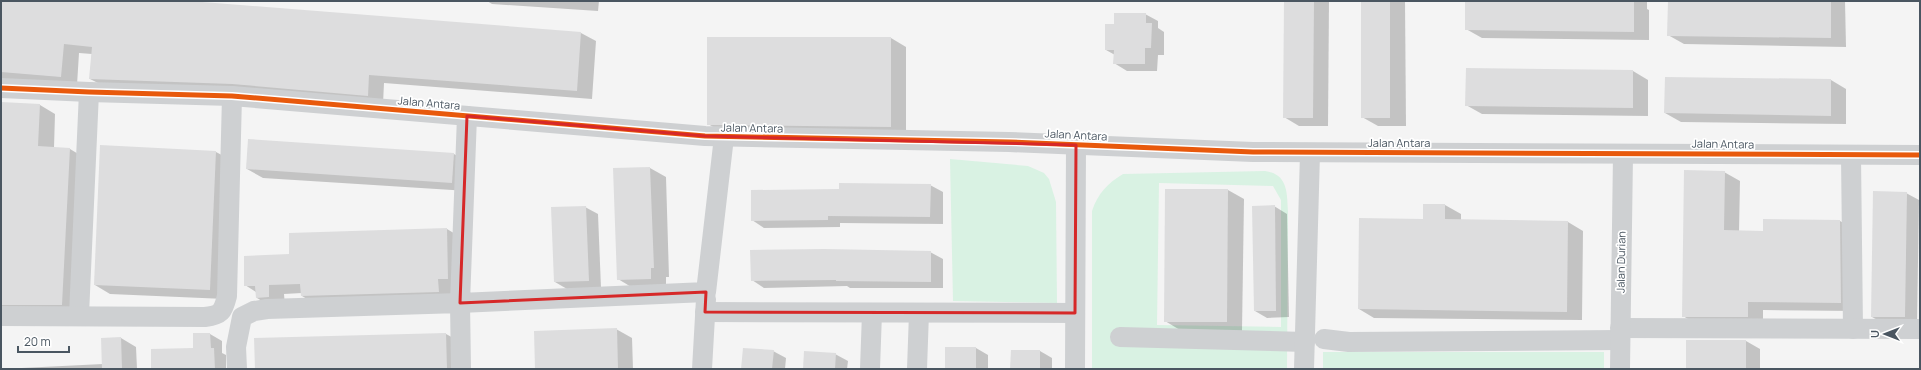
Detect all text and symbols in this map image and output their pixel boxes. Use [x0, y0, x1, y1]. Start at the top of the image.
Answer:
street label: Jalan Antara [397, 92, 461, 113]
street label: Jalan Antara [721, 119, 783, 136]
street label: Jalan Antara [1044, 125, 1108, 144]
street label: Jalan Antara [1368, 135, 1430, 150]
street label: Jalan Antara [1692, 135, 1754, 152]
street label: Jalan Durian [1612, 231, 1629, 293]
north arrow [1865, 314, 1905, 354]
scale bar [18, 328, 69, 354]
text: U [1867, 330, 1882, 338]
text: 20 m [24, 333, 51, 350]

